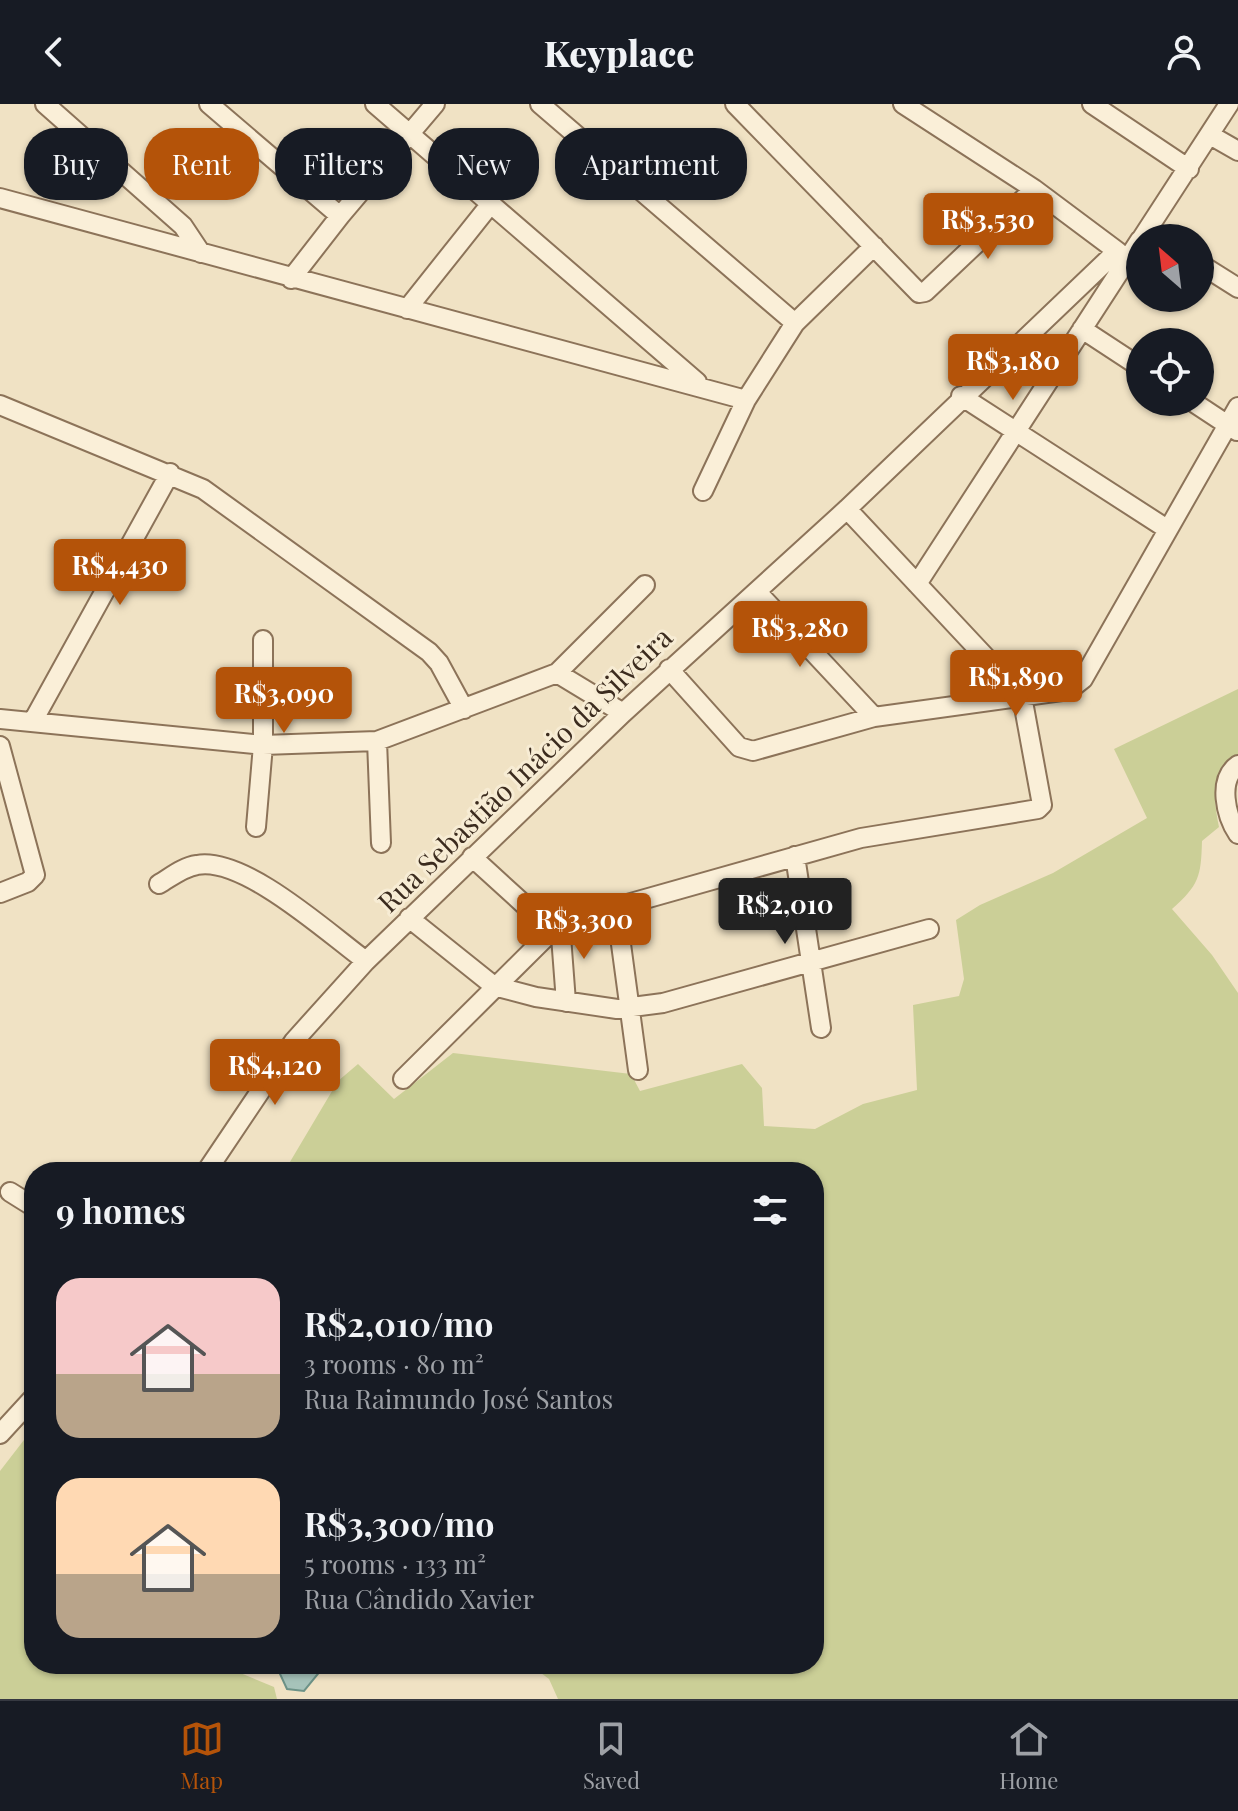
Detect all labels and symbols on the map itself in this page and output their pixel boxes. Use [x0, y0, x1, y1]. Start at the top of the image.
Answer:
pin: R$3,530 [914, 193, 1062, 261]
north arrow [1126, 224, 1214, 312]
pin: R$3,180 [939, 334, 1087, 402]
pin: R$4,430 [46, 539, 194, 607]
pin: R$3,280 [726, 601, 874, 669]
street label: Rua Sebastião Inácio da Silveira [369, 618, 679, 920]
pin: R$1,890 [942, 650, 1090, 718]
pin: R$3,090 [210, 667, 358, 735]
pin: R$2,010 [711, 878, 859, 946]
pin: R$3,300 [510, 893, 658, 961]
pin: R$4,120 [201, 1039, 349, 1107]

